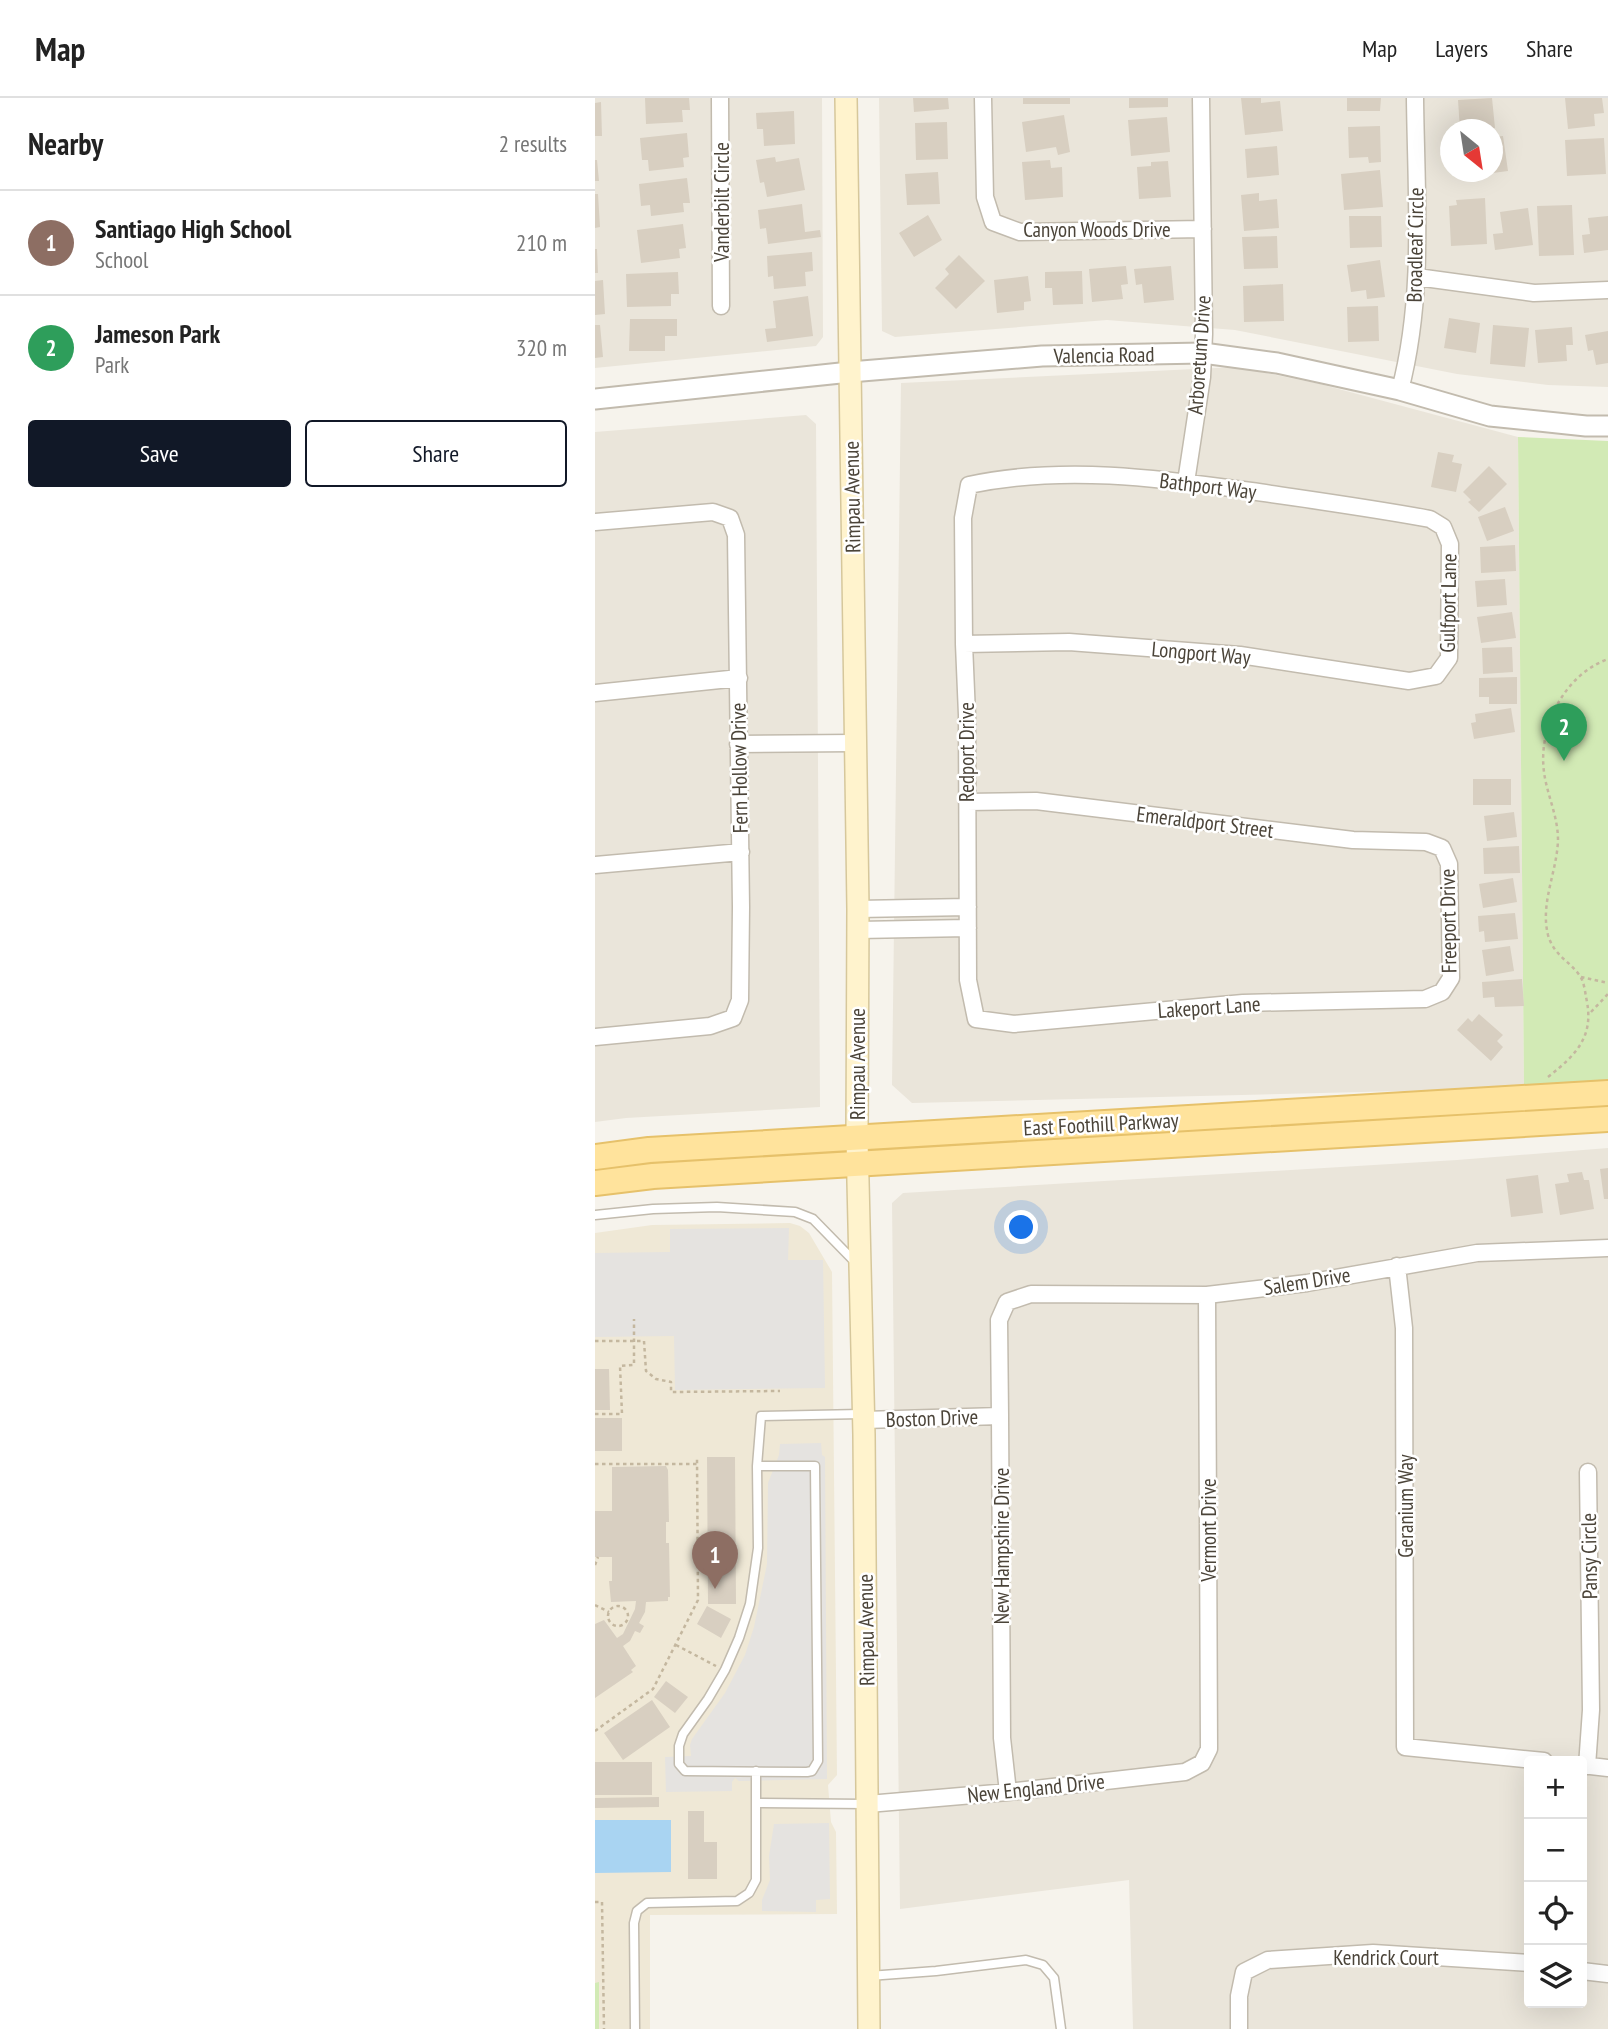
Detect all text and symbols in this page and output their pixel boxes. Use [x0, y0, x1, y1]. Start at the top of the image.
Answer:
text: Map [35, 27, 85, 70]
text: Map [1362, 33, 1397, 64]
text: Layers [1435, 33, 1488, 64]
text: Share [1526, 33, 1573, 64]
north arrow [1440, 119, 1503, 182]
text: Nearby [28, 124, 103, 163]
text: 2 results [499, 129, 567, 158]
street label: Vanderbilt Circle [708, 142, 735, 263]
street label: Broadleaf Circle [1400, 187, 1430, 303]
text: Santiago High School [95, 212, 291, 245]
street label: Canyon Woods Drive [1023, 216, 1171, 243]
text: 1 [46, 228, 57, 257]
text: 210 m [516, 228, 567, 257]
text: School [95, 245, 148, 274]
street label: Arboretum Drive [1181, 294, 1217, 416]
text: Jameson Park [95, 317, 220, 350]
text: 2 [46, 333, 57, 362]
text: 320 m [516, 333, 567, 362]
street label: Valencia Road [1052, 341, 1155, 369]
text: Park [95, 350, 129, 379]
button: Save [28, 420, 291, 487]
button: Share [305, 420, 567, 487]
street label: Rimpau Avenue [838, 441, 866, 553]
street label: Bathport Way [1158, 467, 1258, 505]
street label: Gulfport Lane [1434, 553, 1462, 653]
street label: Longport Way [1150, 635, 1252, 671]
street label: Redport Drive [953, 702, 980, 802]
street label: Fern Hollow Drive [724, 703, 754, 833]
pin: 2 [1541, 703, 1587, 761]
street label: Emeraldport Street [1135, 800, 1275, 844]
street label: Freeport Drive [1434, 869, 1462, 973]
street label: Lakeport Lane [1157, 990, 1261, 1024]
street label: Rimpau Avenue [844, 1008, 871, 1120]
street label: East Foothill Parkway [1023, 1106, 1179, 1142]
your location [1004, 1210, 1038, 1244]
street label: Salem Drive [1262, 1261, 1352, 1301]
street label: Boston Drive [885, 1403, 979, 1433]
street label: Geranium Way [1392, 1454, 1419, 1558]
street label: New Hampshire Drive [988, 1468, 1015, 1624]
street label: Vermont Drive [1195, 1478, 1222, 1583]
street label: Pansy Circle [1575, 1513, 1603, 1599]
pin: 1 [692, 1531, 738, 1589]
street label: Rimpau Avenue [852, 1574, 880, 1686]
map controls [1524, 1756, 1587, 2008]
button: + [1524, 1756, 1587, 1819]
street label: New England Drive [966, 1767, 1106, 1809]
button: − [1524, 1819, 1587, 1882]
button: locate [1524, 1882, 1587, 1945]
street label: Kendrick Court [1333, 1944, 1439, 1971]
button: layers [1524, 1945, 1587, 2008]

